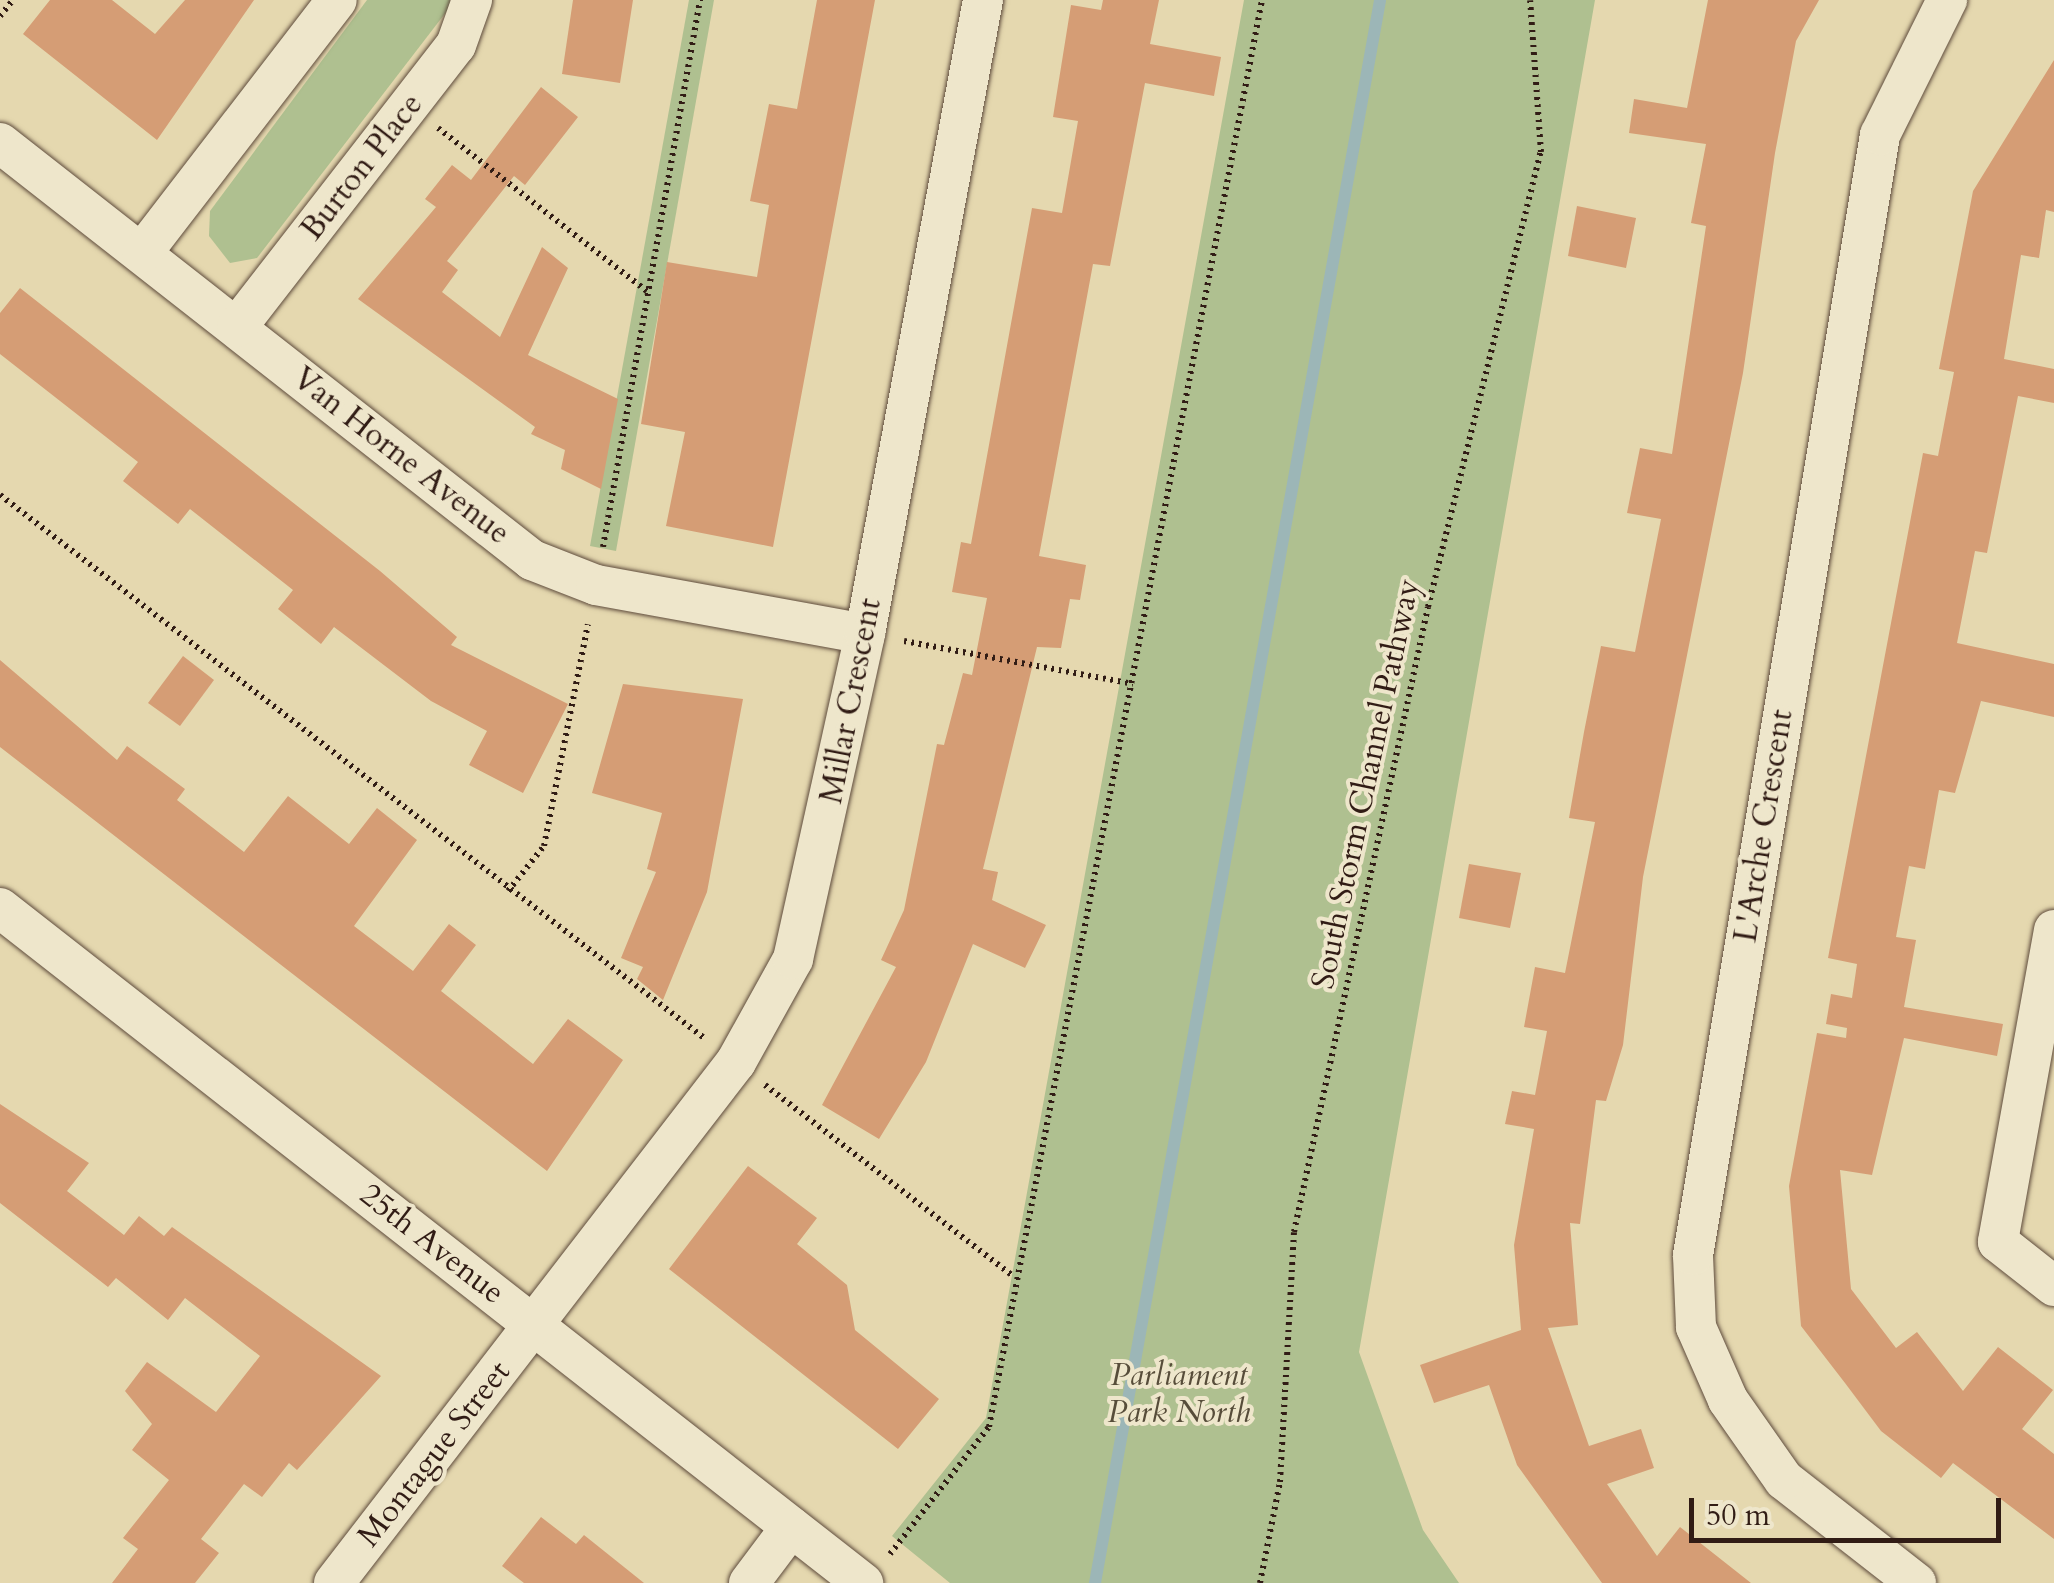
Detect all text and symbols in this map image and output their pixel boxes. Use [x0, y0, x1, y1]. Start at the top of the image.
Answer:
street label: Burton Place [293, 86, 431, 248]
street label: Van Horne Avenue [285, 359, 517, 553]
street label: South Storm Channel Pathway [1304, 575, 1428, 993]
street label: Millar Crescent [812, 595, 890, 807]
street label: L'Arche Crescent [1727, 707, 1801, 945]
street label: 25th Avenue [352, 1176, 512, 1312]
street label: Montague Street [350, 1353, 518, 1555]
park label: Parliament Park North [1107, 1357, 1251, 1432]
scale bar [1694, 1478, 2006, 1540]
text: 50 m [1706, 1495, 1770, 1536]

